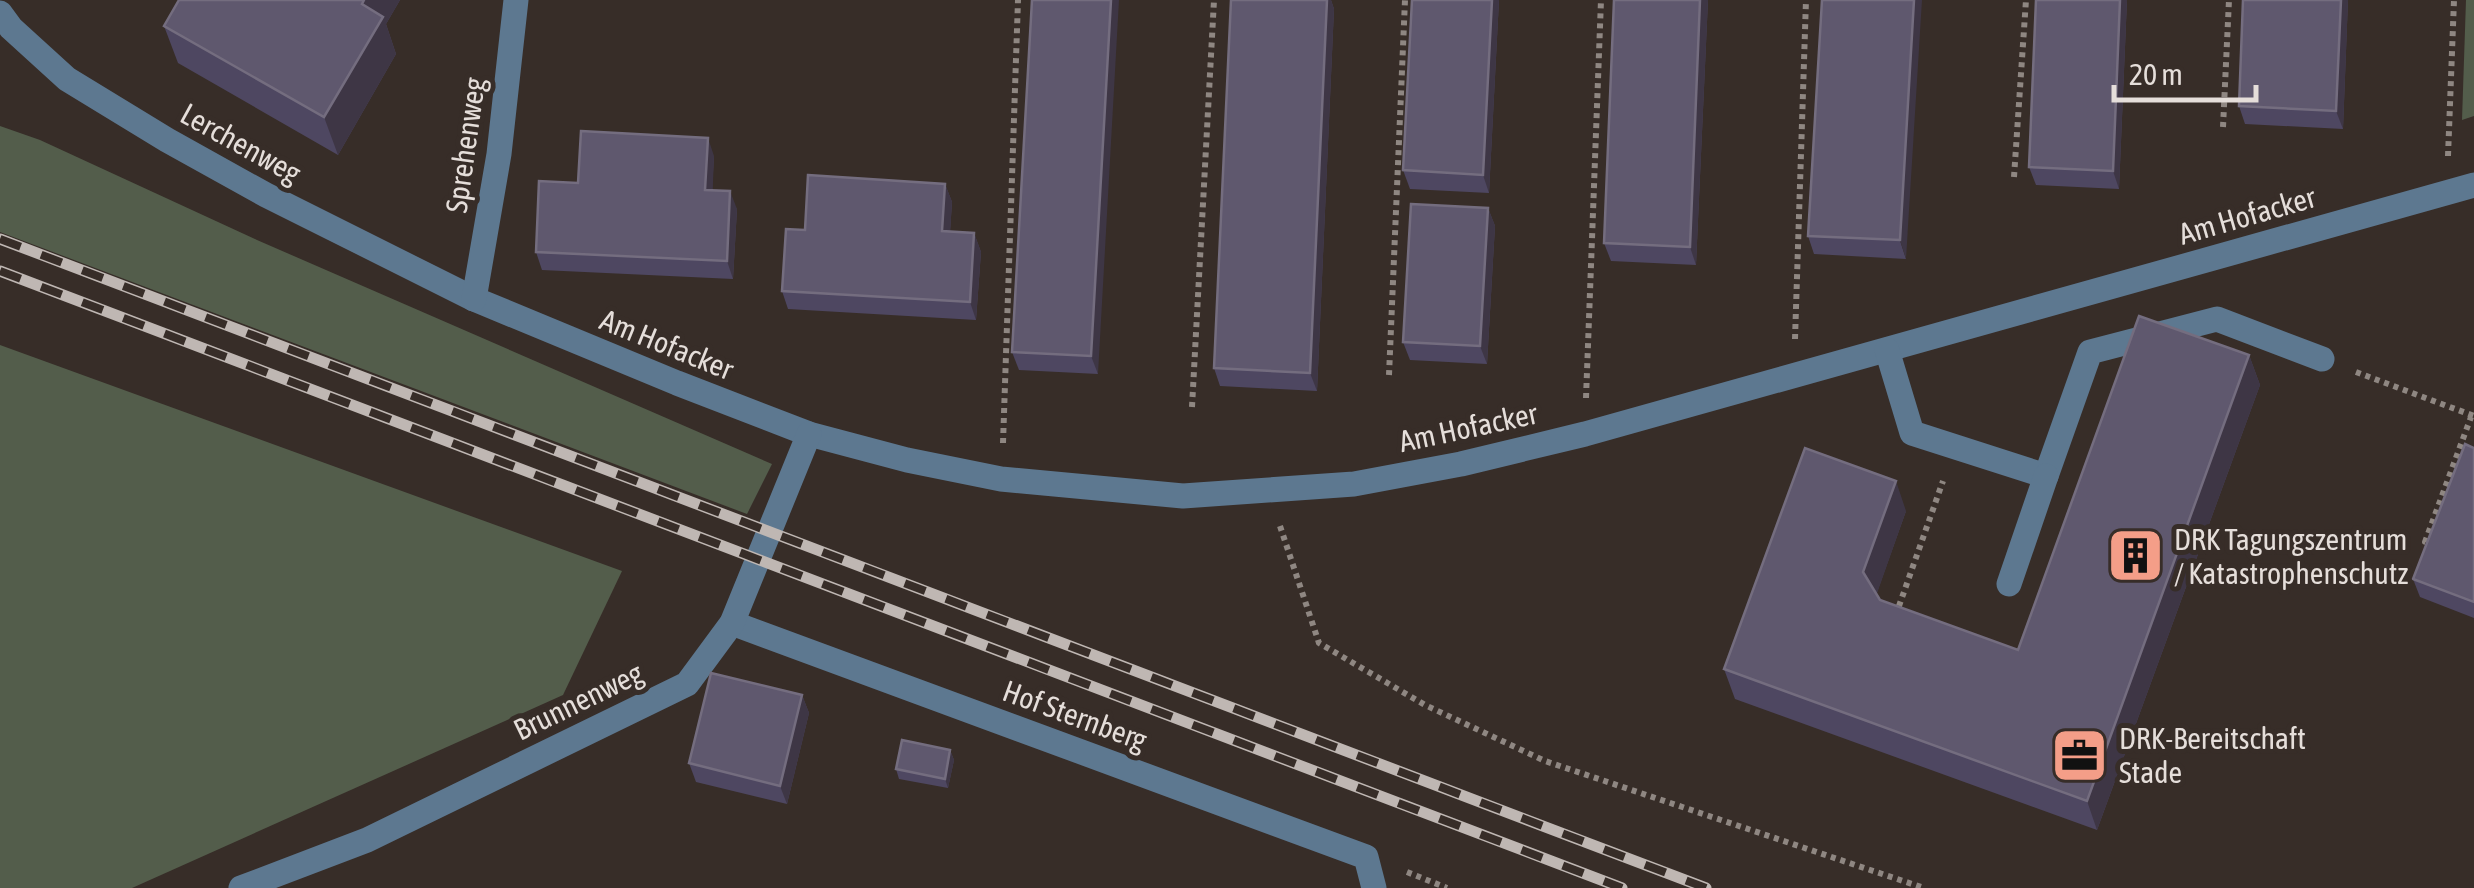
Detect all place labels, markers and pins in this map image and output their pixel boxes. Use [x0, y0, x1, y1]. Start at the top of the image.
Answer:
place label: DRK Tagungszentrum / Katastrophenschutz [2174, 522, 2408, 590]
building icon: DRK Tagungszentrum / Katastrophenschutz [2105, 526, 2165, 586]
place label: DRK-Bereitschaft Stade [2119, 721, 2306, 789]
office icon: DRK-Bereitschaft Stade [2050, 725, 2110, 785]

